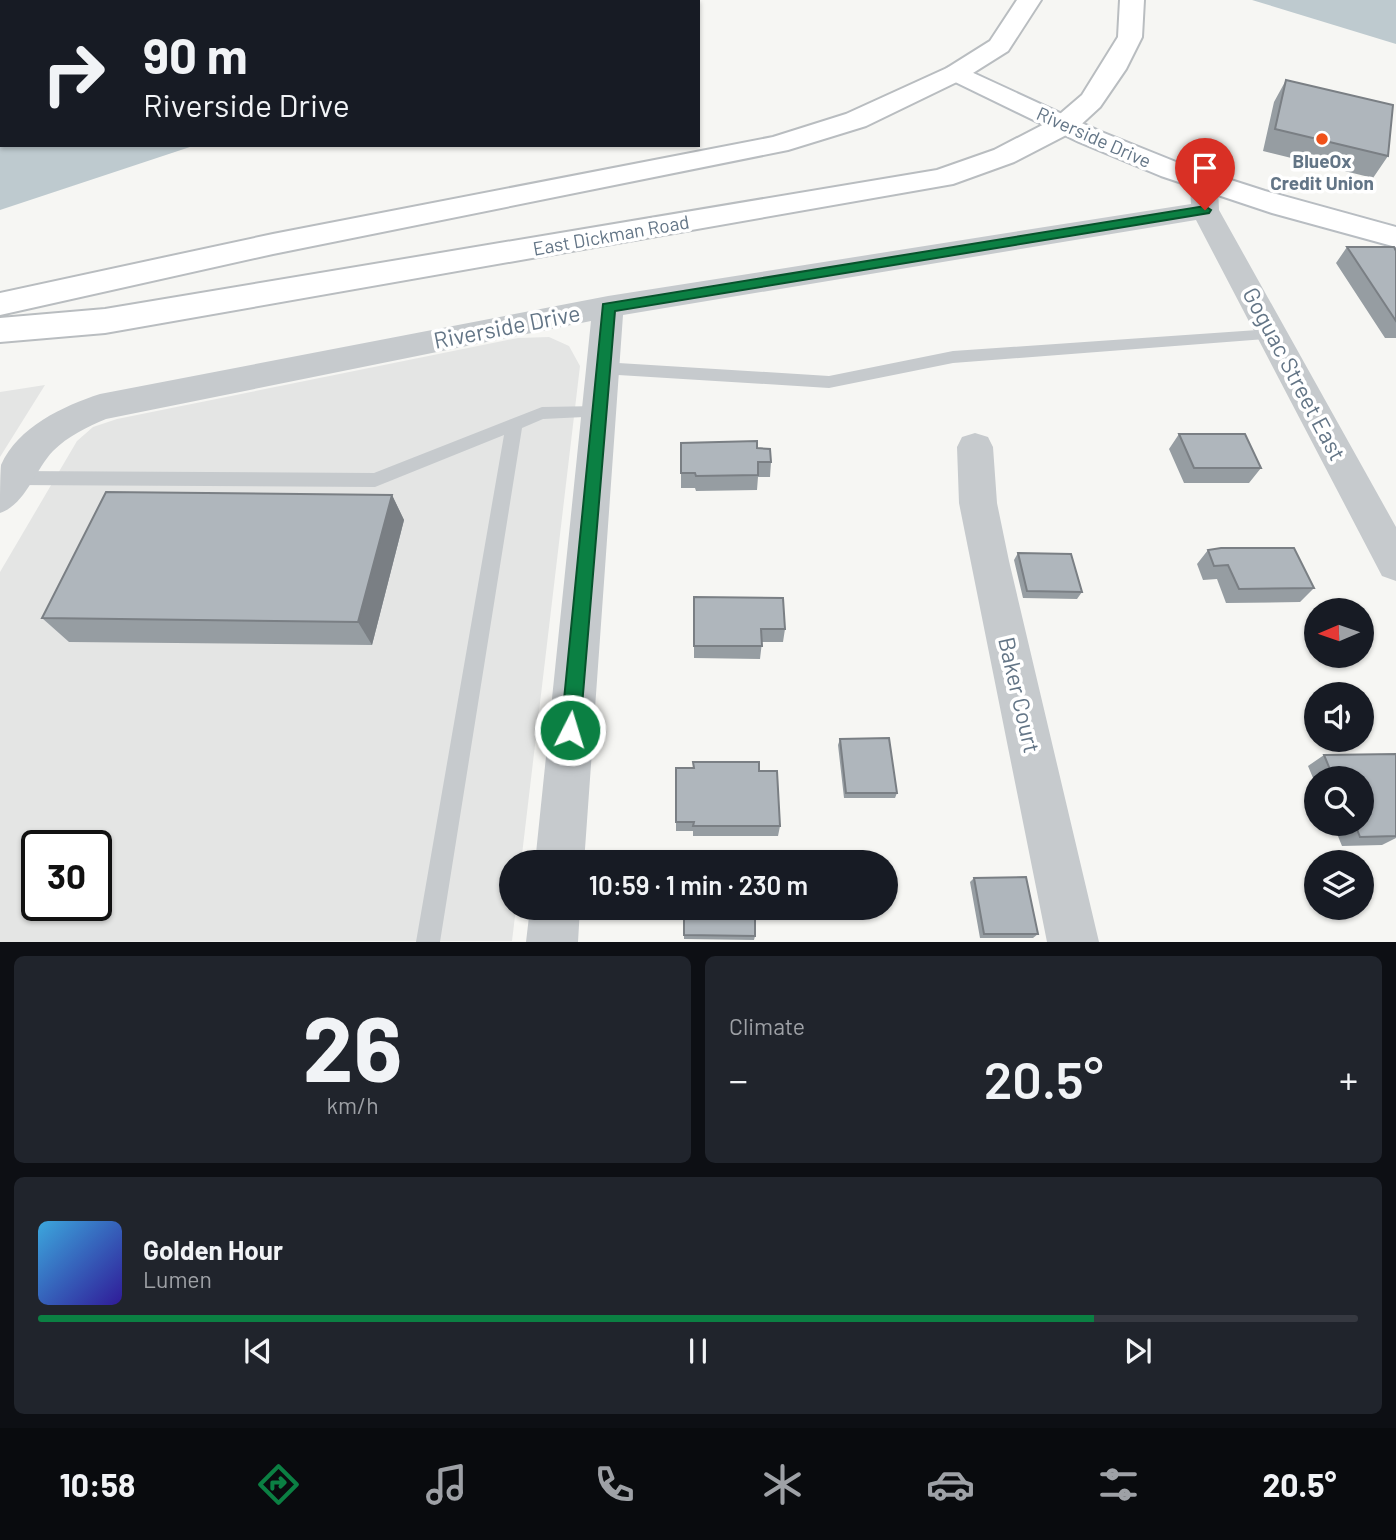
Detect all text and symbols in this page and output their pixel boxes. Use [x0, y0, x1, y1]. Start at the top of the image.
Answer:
text: 90 m [143, 25, 248, 84]
icon: right [28, 28, 119, 119]
text: Riverside Drive [143, 85, 350, 123]
street label: Riverside Drive [1033, 101, 1155, 172]
marker: BlueOx Credit Union [1314, 131, 1330, 147]
pin [1175, 138, 1235, 210]
icon: arrive [1186, 149, 1224, 187]
place label: BlueOx Credit Union [1270, 149, 1374, 194]
street label: East Dickman Road [531, 209, 691, 260]
street label: Goguac Street East [1237, 282, 1352, 465]
street label: Riverside Drive [431, 298, 582, 354]
north arrow [1304, 598, 1374, 668]
map controls [1304, 598, 1374, 920]
street label: Baker Court [993, 634, 1047, 756]
button: sound [1304, 682, 1374, 752]
position arrow [533, 693, 607, 767]
button: search [1304, 766, 1374, 836]
speed limit sign: 30 [21, 830, 112, 921]
button: layers [1304, 850, 1374, 920]
text: 10:59 · 1 min · 230 m [589, 869, 808, 900]
text: 26 [303, 991, 402, 1100]
text: Climate [729, 1012, 805, 1040]
text: 20.5° [984, 1047, 1103, 1109]
text: − [729, 1056, 748, 1102]
text: + [1339, 1056, 1358, 1102]
text: km/h [326, 1091, 379, 1119]
text: Golden Hour [143, 1234, 283, 1265]
text: Lumen [143, 1265, 212, 1293]
icon: previous [239, 1332, 277, 1370]
icon: pause [679, 1332, 717, 1370]
icon: next [1119, 1332, 1157, 1370]
icon: directions [254, 1460, 303, 1509]
icon: music [422, 1460, 471, 1509]
icon: phone [590, 1460, 639, 1509]
icon: climate [758, 1460, 807, 1509]
icon: car [926, 1460, 975, 1509]
icon: filters [1094, 1460, 1143, 1509]
text: 10:58 [60, 1465, 135, 1503]
text: 20.5° [1262, 1465, 1336, 1503]

